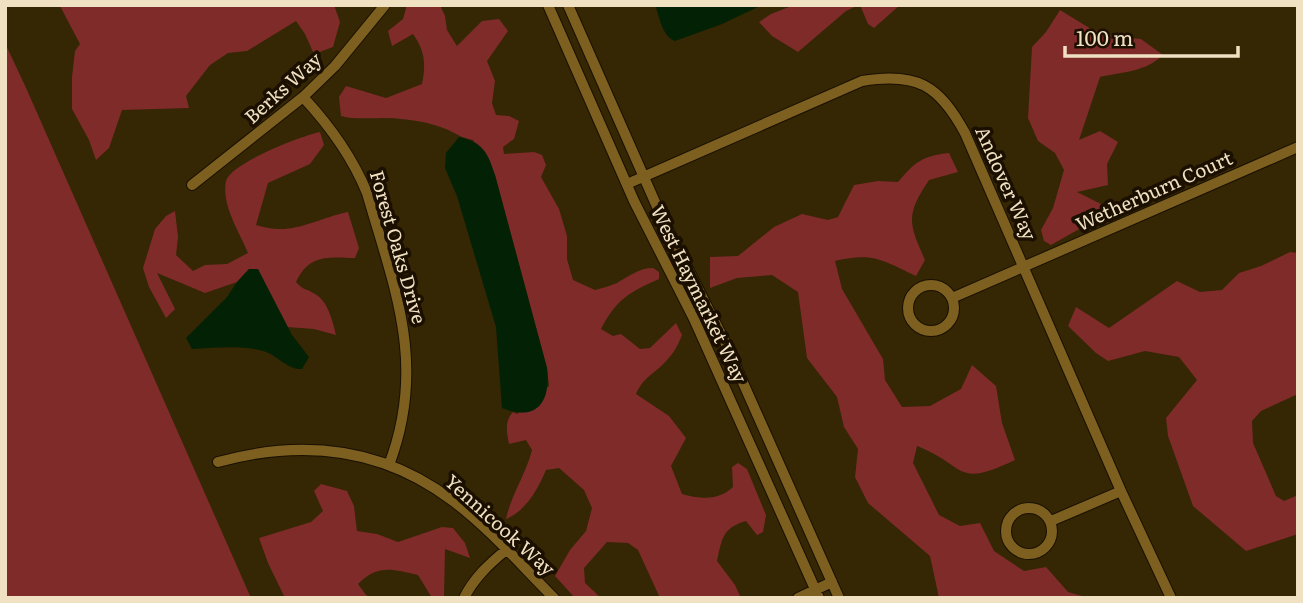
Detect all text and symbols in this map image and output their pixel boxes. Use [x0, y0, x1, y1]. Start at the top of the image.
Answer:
scale bar [1065, 14, 1238, 58]
text: 100 m [1076, 21, 1133, 52]
street label: Berks Way [238, 45, 327, 130]
street label: Andover Way [969, 121, 1045, 244]
street label: Wetherburn Court [1071, 143, 1237, 237]
street label: Forest Oaks Drive [364, 167, 434, 327]
street label: West Haymarket Way [645, 200, 755, 387]
street label: Yennicook Way [439, 467, 562, 582]

